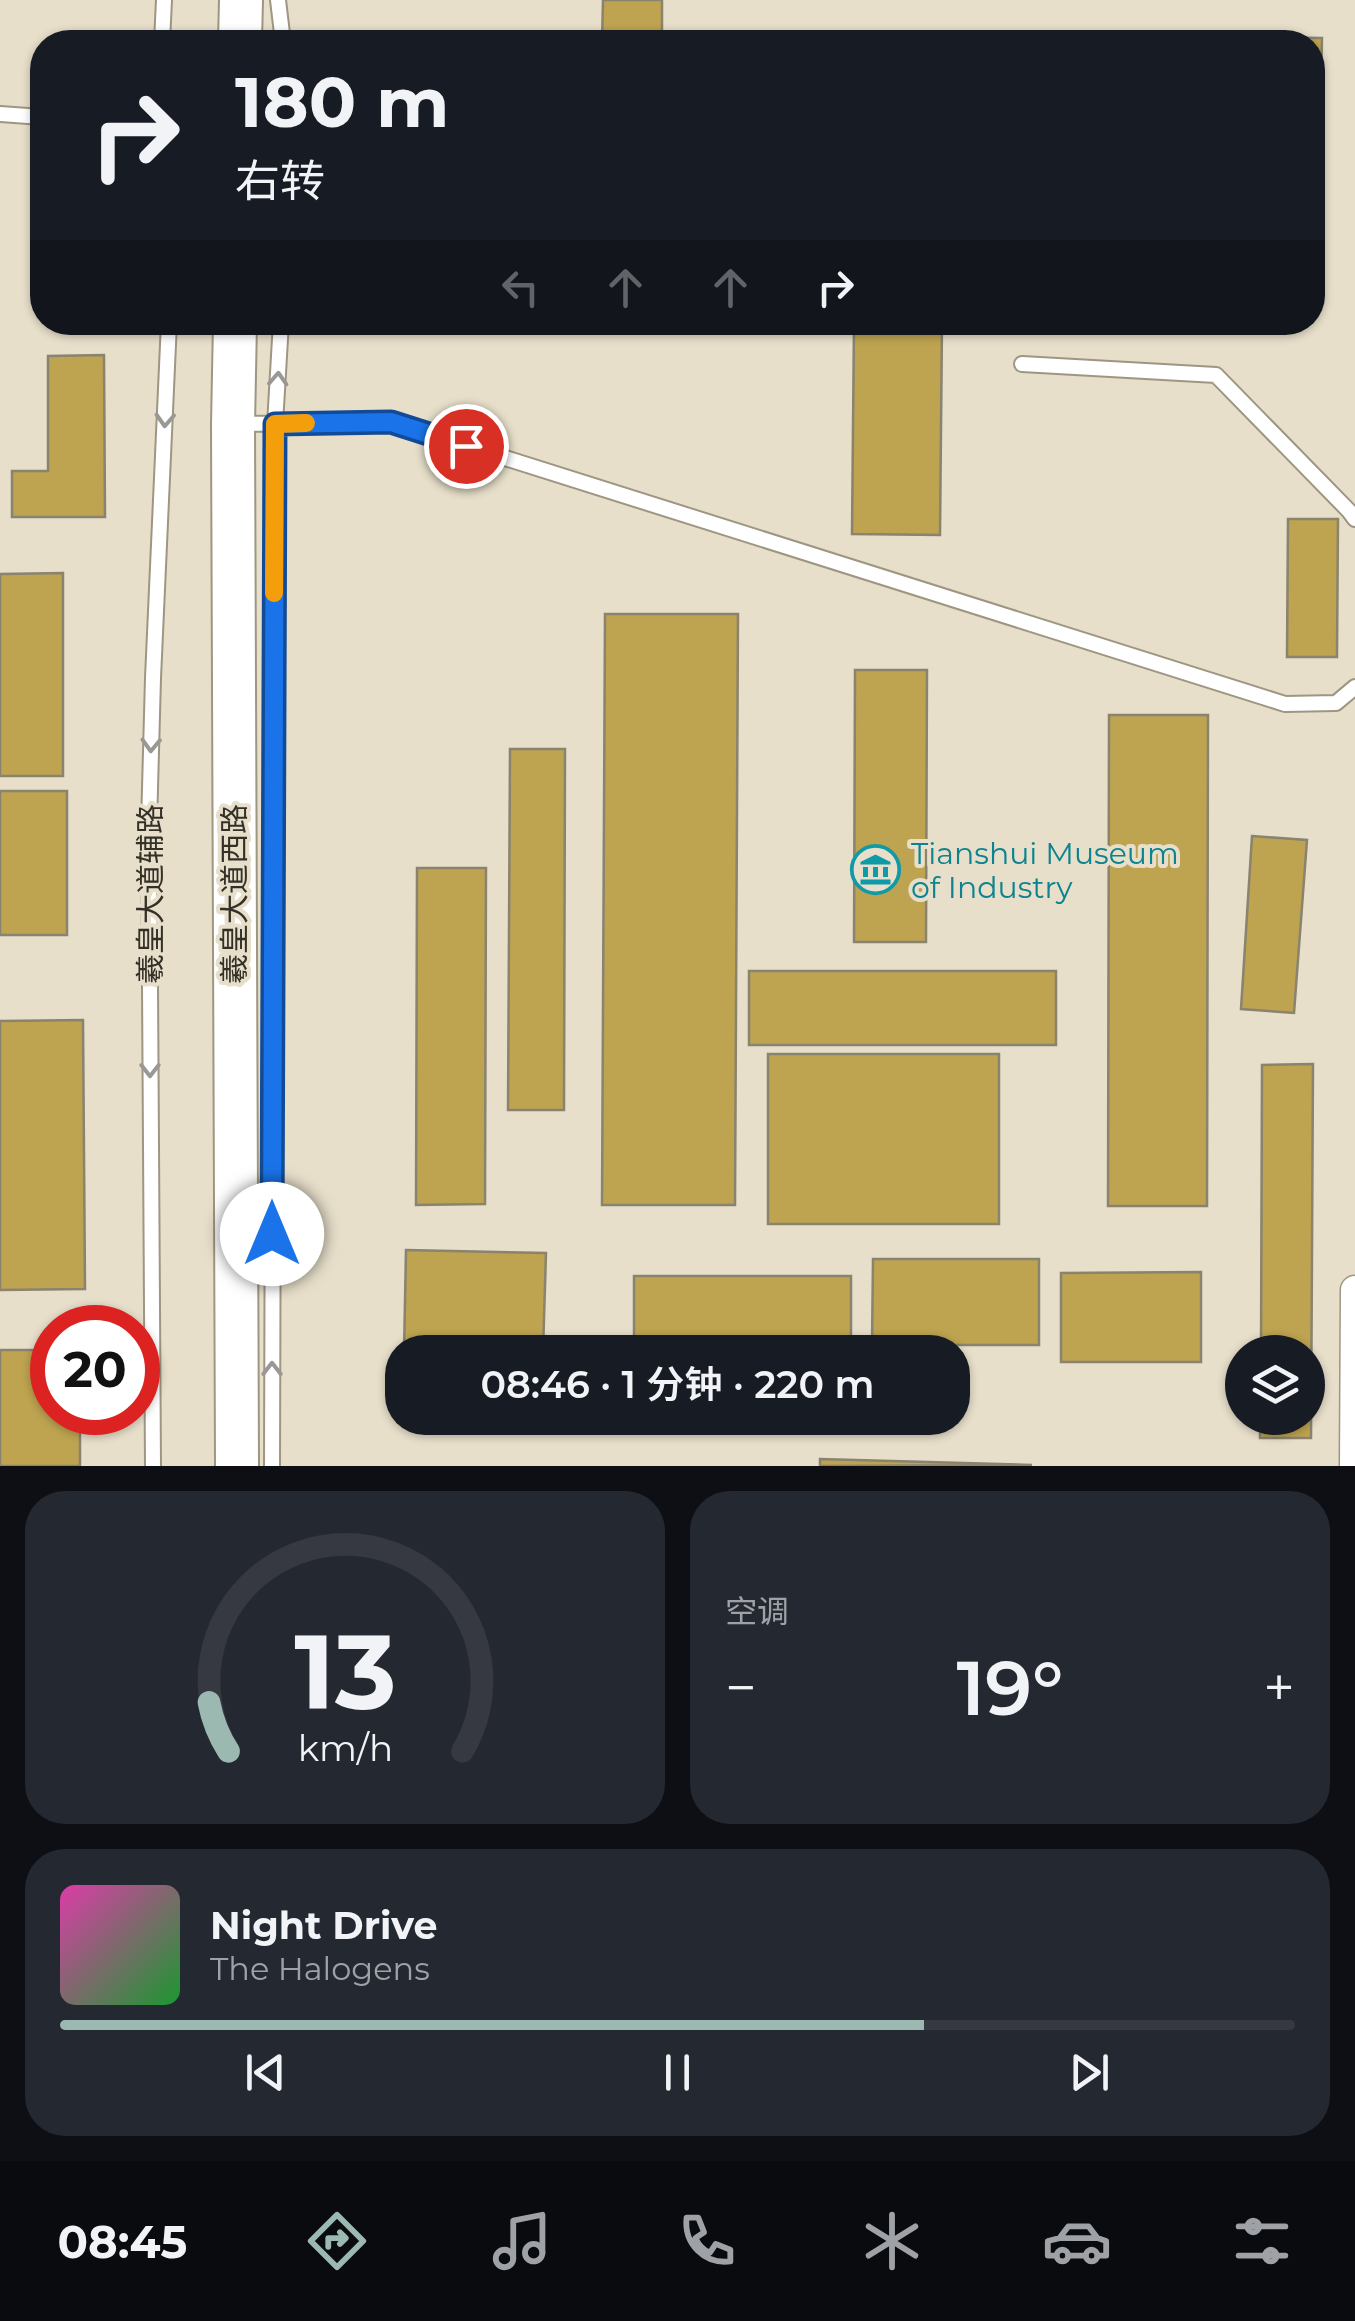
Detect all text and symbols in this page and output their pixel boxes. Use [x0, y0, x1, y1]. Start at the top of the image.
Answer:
text: 180 m [235, 59, 449, 145]
icon: right [70, 70, 200, 200]
text: 右转 [235, 153, 325, 208]
icon: left [493, 260, 548, 315]
icon: ahead [598, 260, 653, 315]
icon: ahead [703, 260, 758, 315]
icon: right [808, 260, 863, 315]
one-way arrow [266, 370, 288, 386]
pin [424, 404, 509, 489]
one-way arrow [155, 412, 176, 428]
icon: arrive [439, 419, 494, 474]
one-way arrow [141, 737, 162, 753]
street label: 羲皇大道辅路 [132, 804, 169, 984]
street label: 羲皇大道西路 [216, 804, 253, 984]
place label: Tianshui Museum of Industry [911, 835, 1179, 906]
museum icon: Tianshui Museum of Industry [850, 844, 902, 896]
one-way arrow [139, 1062, 161, 1078]
position arrow [220, 1182, 324, 1286]
speed limit sign: 20 [30, 1305, 160, 1435]
map controls [1225, 1335, 1325, 1435]
button: layers [1225, 1335, 1325, 1435]
one-way arrow [261, 1360, 283, 1376]
text: 08:46 · 1 分钟 · 220 m [480, 1361, 875, 1408]
text: 空调 [725, 1592, 789, 1631]
text: 13 [294, 1608, 396, 1735]
text: 19° [956, 1642, 1064, 1734]
text: − [725, 1654, 757, 1721]
text: + [1263, 1654, 1295, 1721]
text: km/h [297, 1726, 393, 1770]
text: Night Drive [210, 1902, 437, 1949]
text: The Halogens [210, 1949, 430, 1988]
icon: previous [238, 2045, 293, 2100]
icon: pause [650, 2045, 705, 2100]
icon: next [1062, 2045, 1117, 2100]
icon: directions [302, 2206, 372, 2276]
icon: music [487, 2206, 557, 2276]
icon: phone [672, 2206, 742, 2276]
icon: climate [857, 2206, 927, 2276]
icon: car [1042, 2206, 1112, 2276]
icon: filters [1227, 2206, 1297, 2276]
text: 08:45 [58, 2214, 187, 2269]

